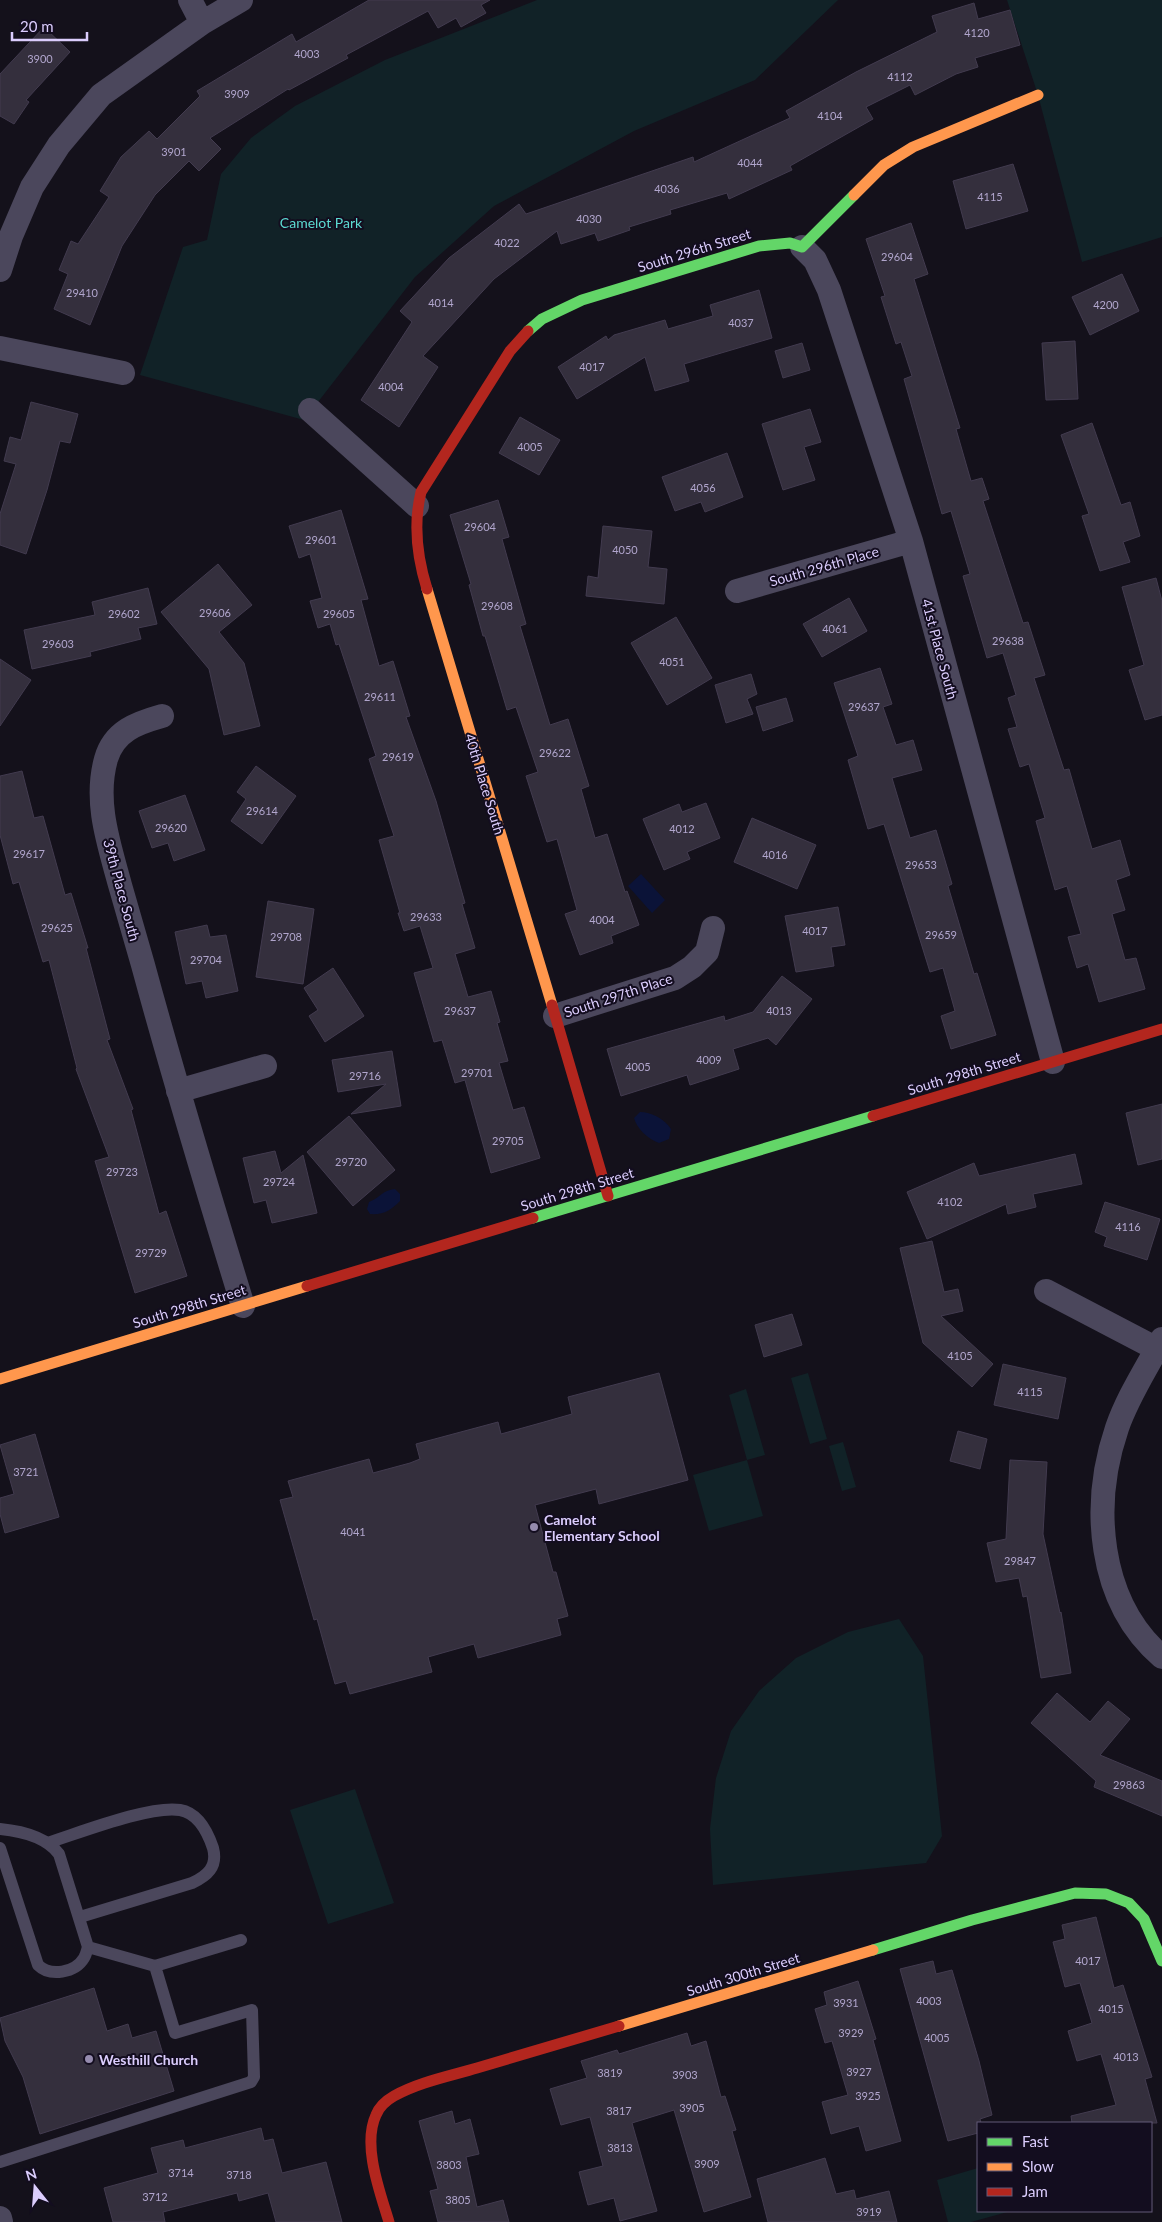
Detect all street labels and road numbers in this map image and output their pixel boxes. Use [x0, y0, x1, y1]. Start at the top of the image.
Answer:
street label: South 296th Street [635, 225, 753, 275]
street label: South 296th Place [767, 542, 881, 590]
street label: 41st Place South [918, 597, 962, 701]
street label: 40th Place South [462, 731, 508, 837]
street label: 39th Place South [100, 837, 144, 943]
street label: South 297th Place [562, 969, 674, 1021]
street label: South 298th Street [905, 1048, 1023, 1098]
street label: South 298th Street [518, 1164, 636, 1214]
street label: South 298th Street [130, 1281, 248, 1331]
street label: South 300th Street [684, 1949, 802, 1999]

